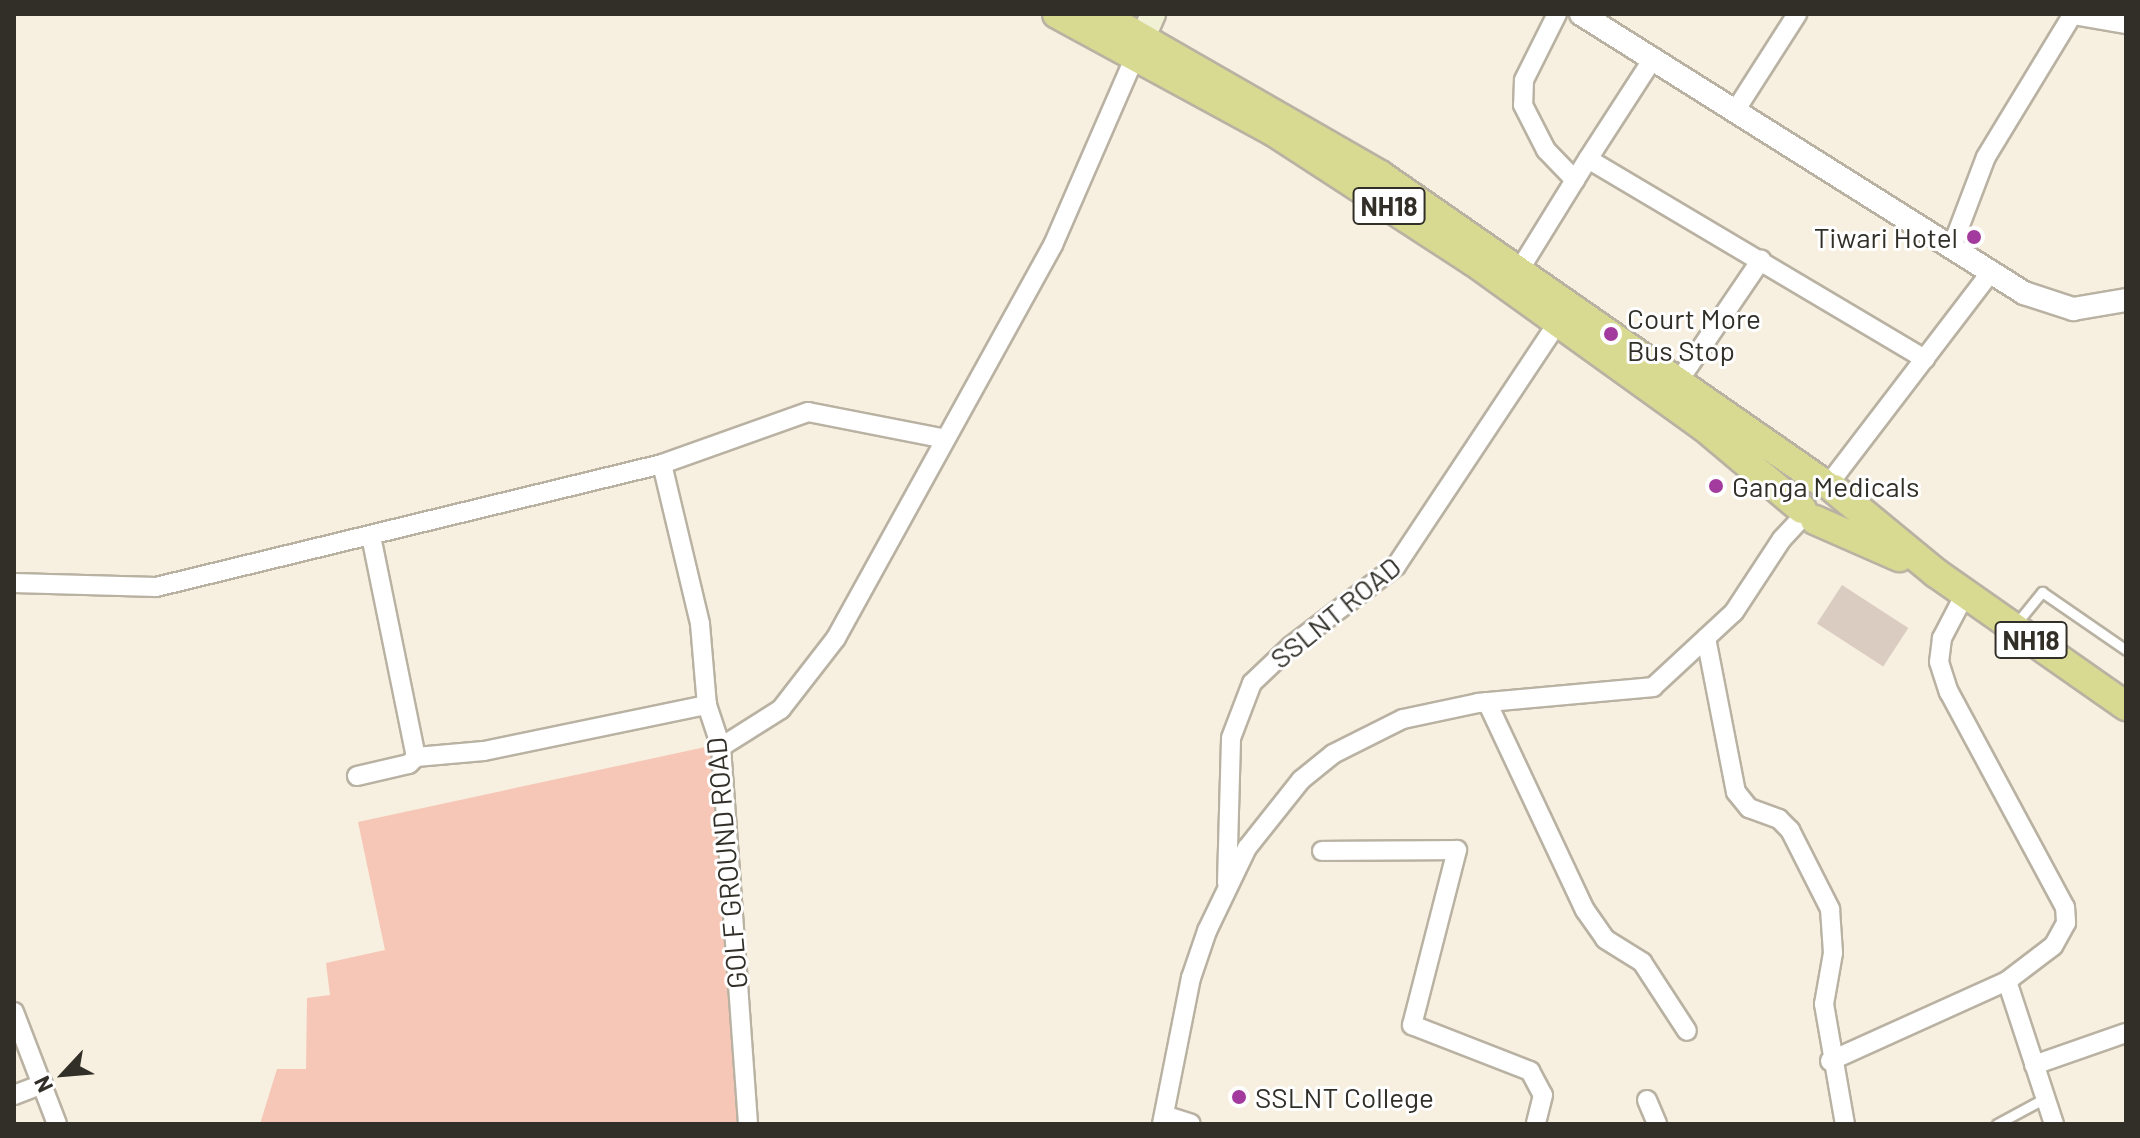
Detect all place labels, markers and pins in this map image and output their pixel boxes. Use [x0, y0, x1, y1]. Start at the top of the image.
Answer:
place label: Tiwari Hotel [1814, 220, 1958, 254]
marker: Tiwari Hotel [1965, 228, 1983, 246]
place label: Court More Bus Stop [1627, 301, 1761, 367]
marker: Court More Bus Stop [1602, 325, 1620, 343]
place label: Ganga Medicals [1732, 469, 1919, 503]
marker: Ganga Medicals [1707, 477, 1725, 495]
place label: SSLNT College [1255, 1080, 1434, 1114]
marker: SSLNT College [1230, 1088, 1248, 1106]

